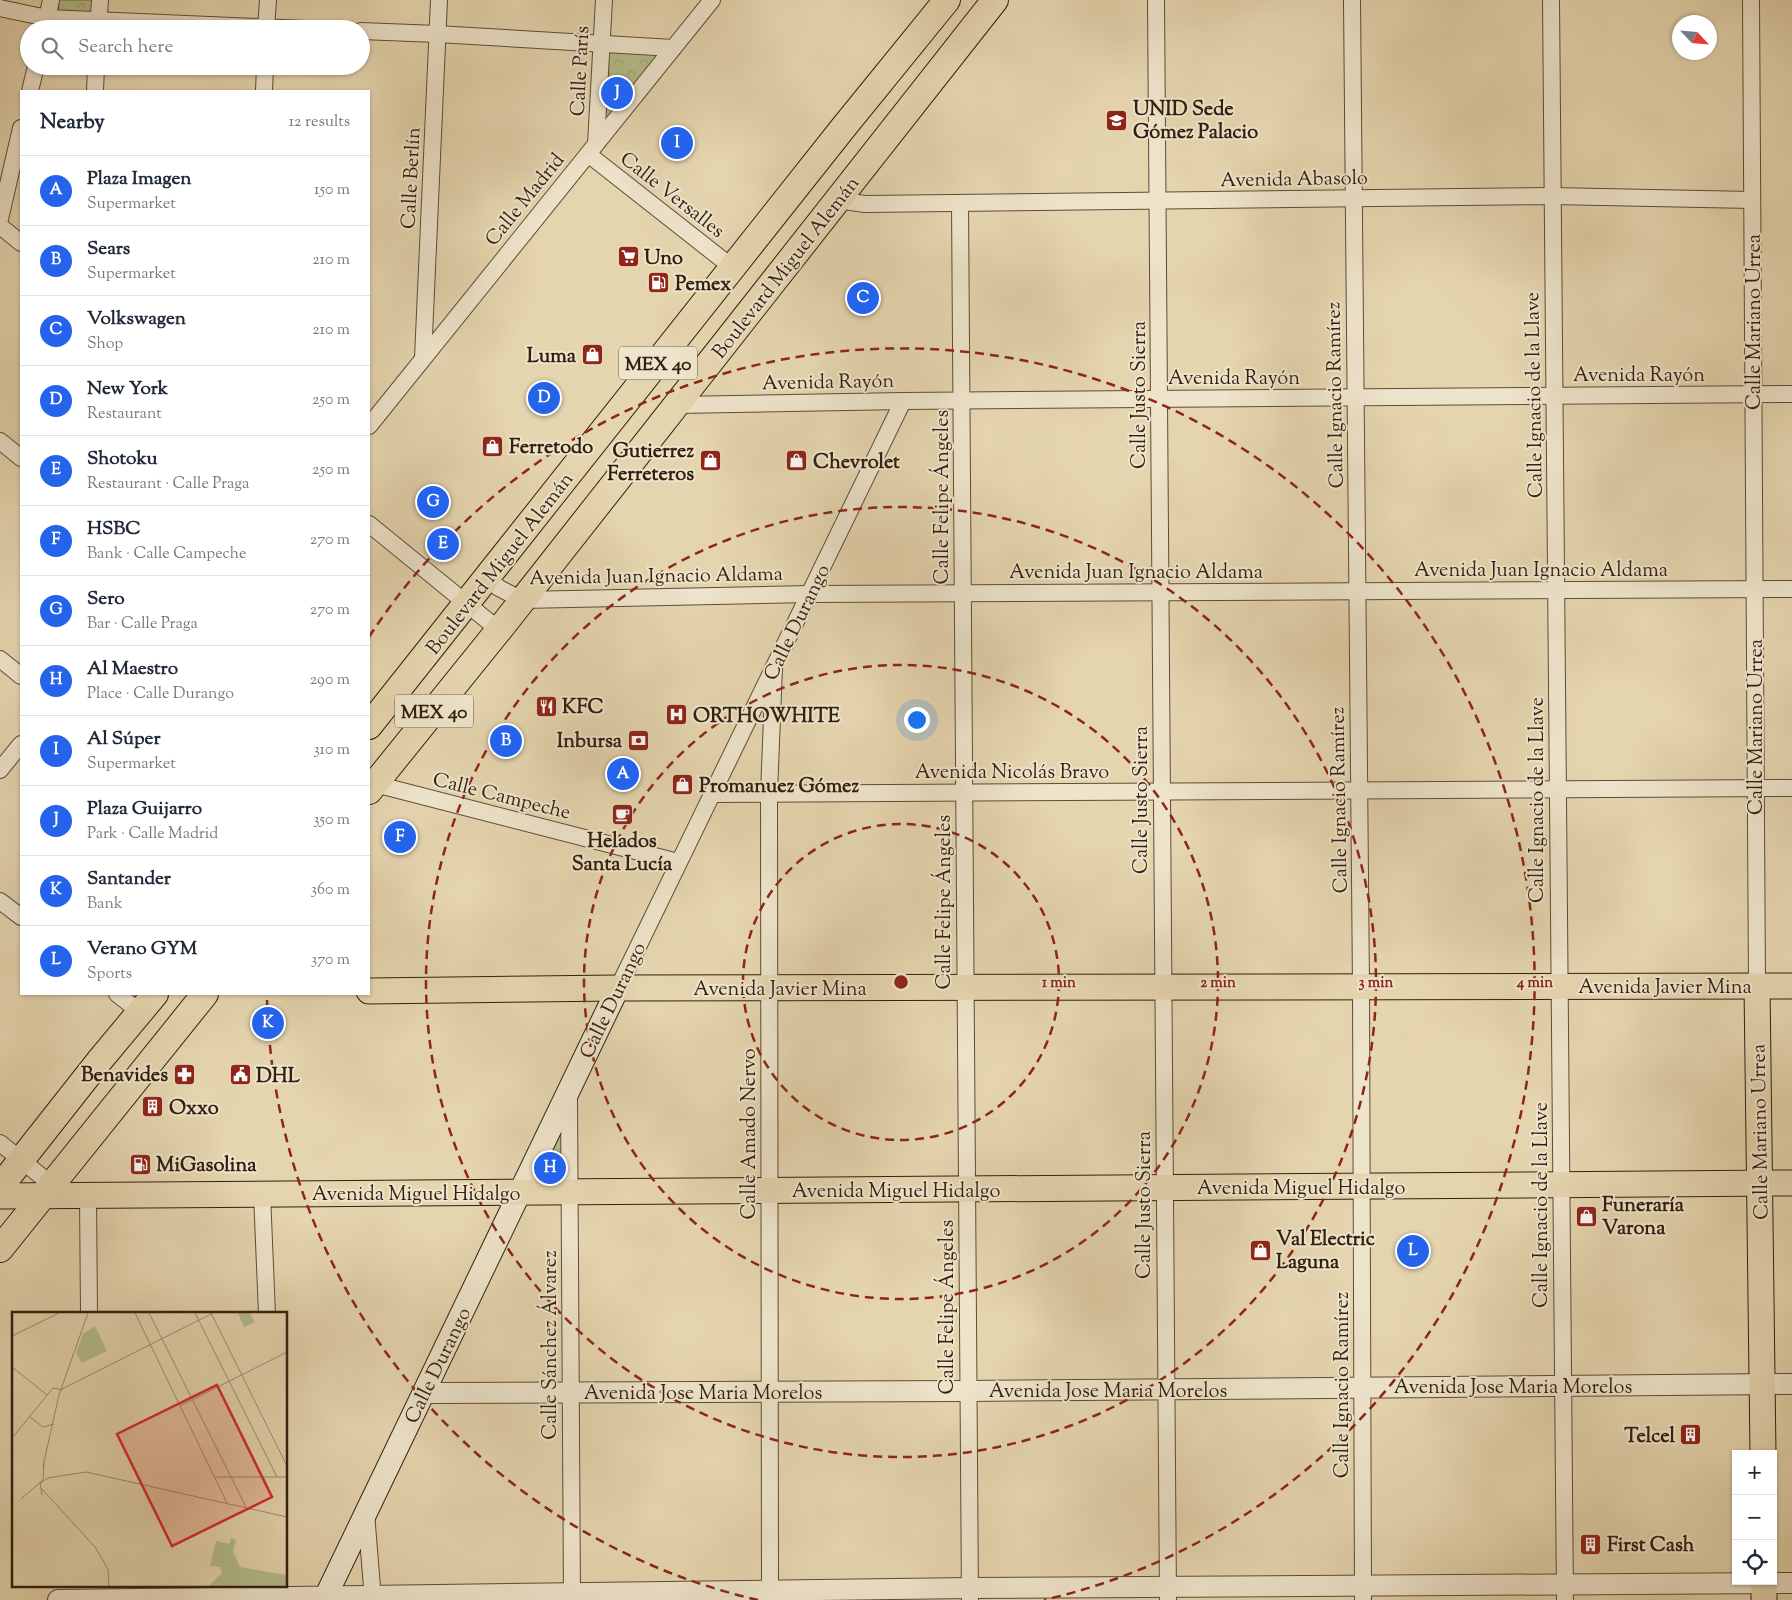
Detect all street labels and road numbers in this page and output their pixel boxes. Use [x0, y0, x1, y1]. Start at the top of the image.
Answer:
street label: Calle París [565, 25, 598, 117]
street label: Calle Berlín [395, 126, 430, 230]
street label: Calle Versalles [613, 146, 730, 246]
street label: Calle Madrid [479, 148, 573, 253]
street label: Avenida Abasolo [1220, 165, 1368, 196]
street label: Boulevard Miguel Alemán [706, 171, 868, 366]
street label: Calle Mariano Urrea [1741, 234, 1770, 410]
street label: Calle Ignacio de la Llave [1519, 292, 1552, 498]
street label: Calle Ignacio Ramírez [1320, 301, 1353, 488]
street label: Calle Justo Sierra [1126, 321, 1155, 469]
road number: MEX 40 [619, 346, 697, 379]
street label: Avenida Rayón [1573, 362, 1705, 391]
street label: Avenida Rayón [1168, 365, 1300, 394]
street label: Avenida Rayón [762, 368, 895, 399]
street label: Calle Felipe Ángeles [928, 409, 958, 584]
street label: Boulevard Miguel Alemán [420, 467, 582, 662]
street label: Avenida Juan Ignacio Aldama [1414, 557, 1668, 586]
street label: Avenida Juan Ignacio Aldama [1009, 559, 1263, 588]
street label: Calle Durango [758, 560, 839, 686]
street label: Avenida Juan Ignacio Aldama [529, 561, 783, 594]
street label: Calle Mariano Urrea [1743, 639, 1772, 815]
road number: MEX 40 [395, 694, 473, 728]
street label: Calle Ignacio de la Llave [1524, 697, 1553, 903]
street label: Calle Ignacio Ramírez [1324, 706, 1357, 893]
street label: Calle Justo Sierra [1128, 726, 1157, 874]
street label: Avenida Nicolás Bravo [915, 759, 1109, 788]
street label: Calle Campeche [429, 766, 573, 829]
street label: Calle Felipe Ángeles [930, 814, 960, 989]
street label: Calle Durango [574, 938, 655, 1064]
street label: Avenida Javier Mina [1578, 974, 1752, 1003]
street label: Avenida Javier Mina [693, 976, 867, 1005]
street label: Calle Mariano Urrea [1745, 1044, 1778, 1220]
street label: Calle Amado Nervo [736, 1048, 765, 1219]
street label: Calle Ignacio de la Llave [1528, 1102, 1557, 1308]
street label: Calle Justo Sierra [1131, 1131, 1160, 1279]
street label: Avenida Miguel Hidalgo [1197, 1175, 1405, 1204]
street label: Avenida Miguel Hidalgo [792, 1178, 1000, 1207]
street label: Avenida Miguel Hidalgo [312, 1181, 520, 1210]
street label: Calle Felipe Ángeles [933, 1219, 963, 1394]
street label: Calle Sánchez Álvarez [536, 1250, 566, 1440]
street label: Calle Ignacio Ramírez [1329, 1292, 1358, 1478]
street label: Calle Durango [399, 1303, 480, 1429]
street label: Avenida Jose Maria Morelos [1394, 1374, 1632, 1403]
street label: Avenida Jose Maria Morelos [989, 1378, 1227, 1407]
street label: Avenida Jose Maria Morelos [584, 1380, 822, 1409]

